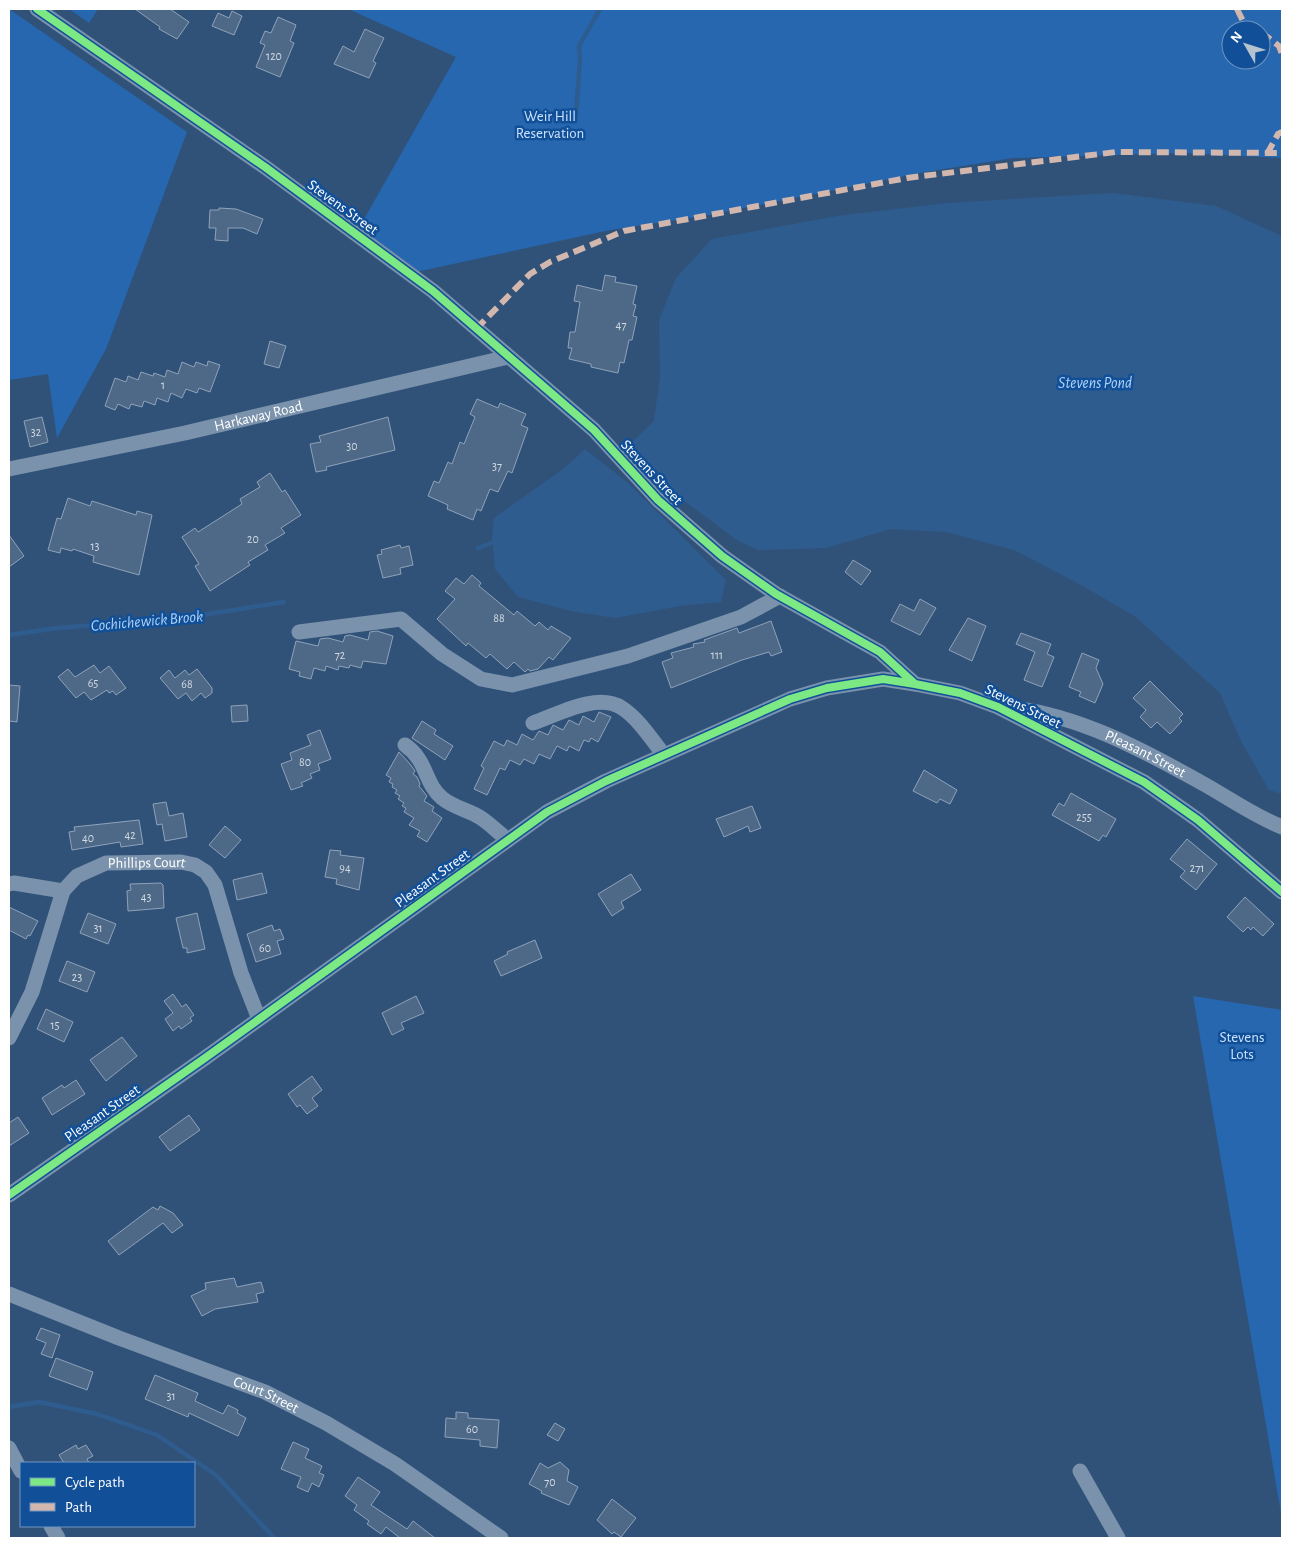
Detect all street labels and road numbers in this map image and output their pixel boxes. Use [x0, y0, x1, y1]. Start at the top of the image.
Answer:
street label: Stevens Street [305, 177, 381, 238]
street label: Harkaway Road [213, 399, 304, 434]
street label: Stevens Street [618, 437, 685, 508]
street label: Stevens Street [982, 682, 1063, 731]
street label: Pleasant Street [1103, 728, 1189, 781]
street label: Pleasant Street [392, 846, 472, 910]
street label: Phillips Court [107, 855, 187, 871]
street label: Pleasant Street [62, 1082, 143, 1145]
street label: Court Street [231, 1374, 301, 1416]

